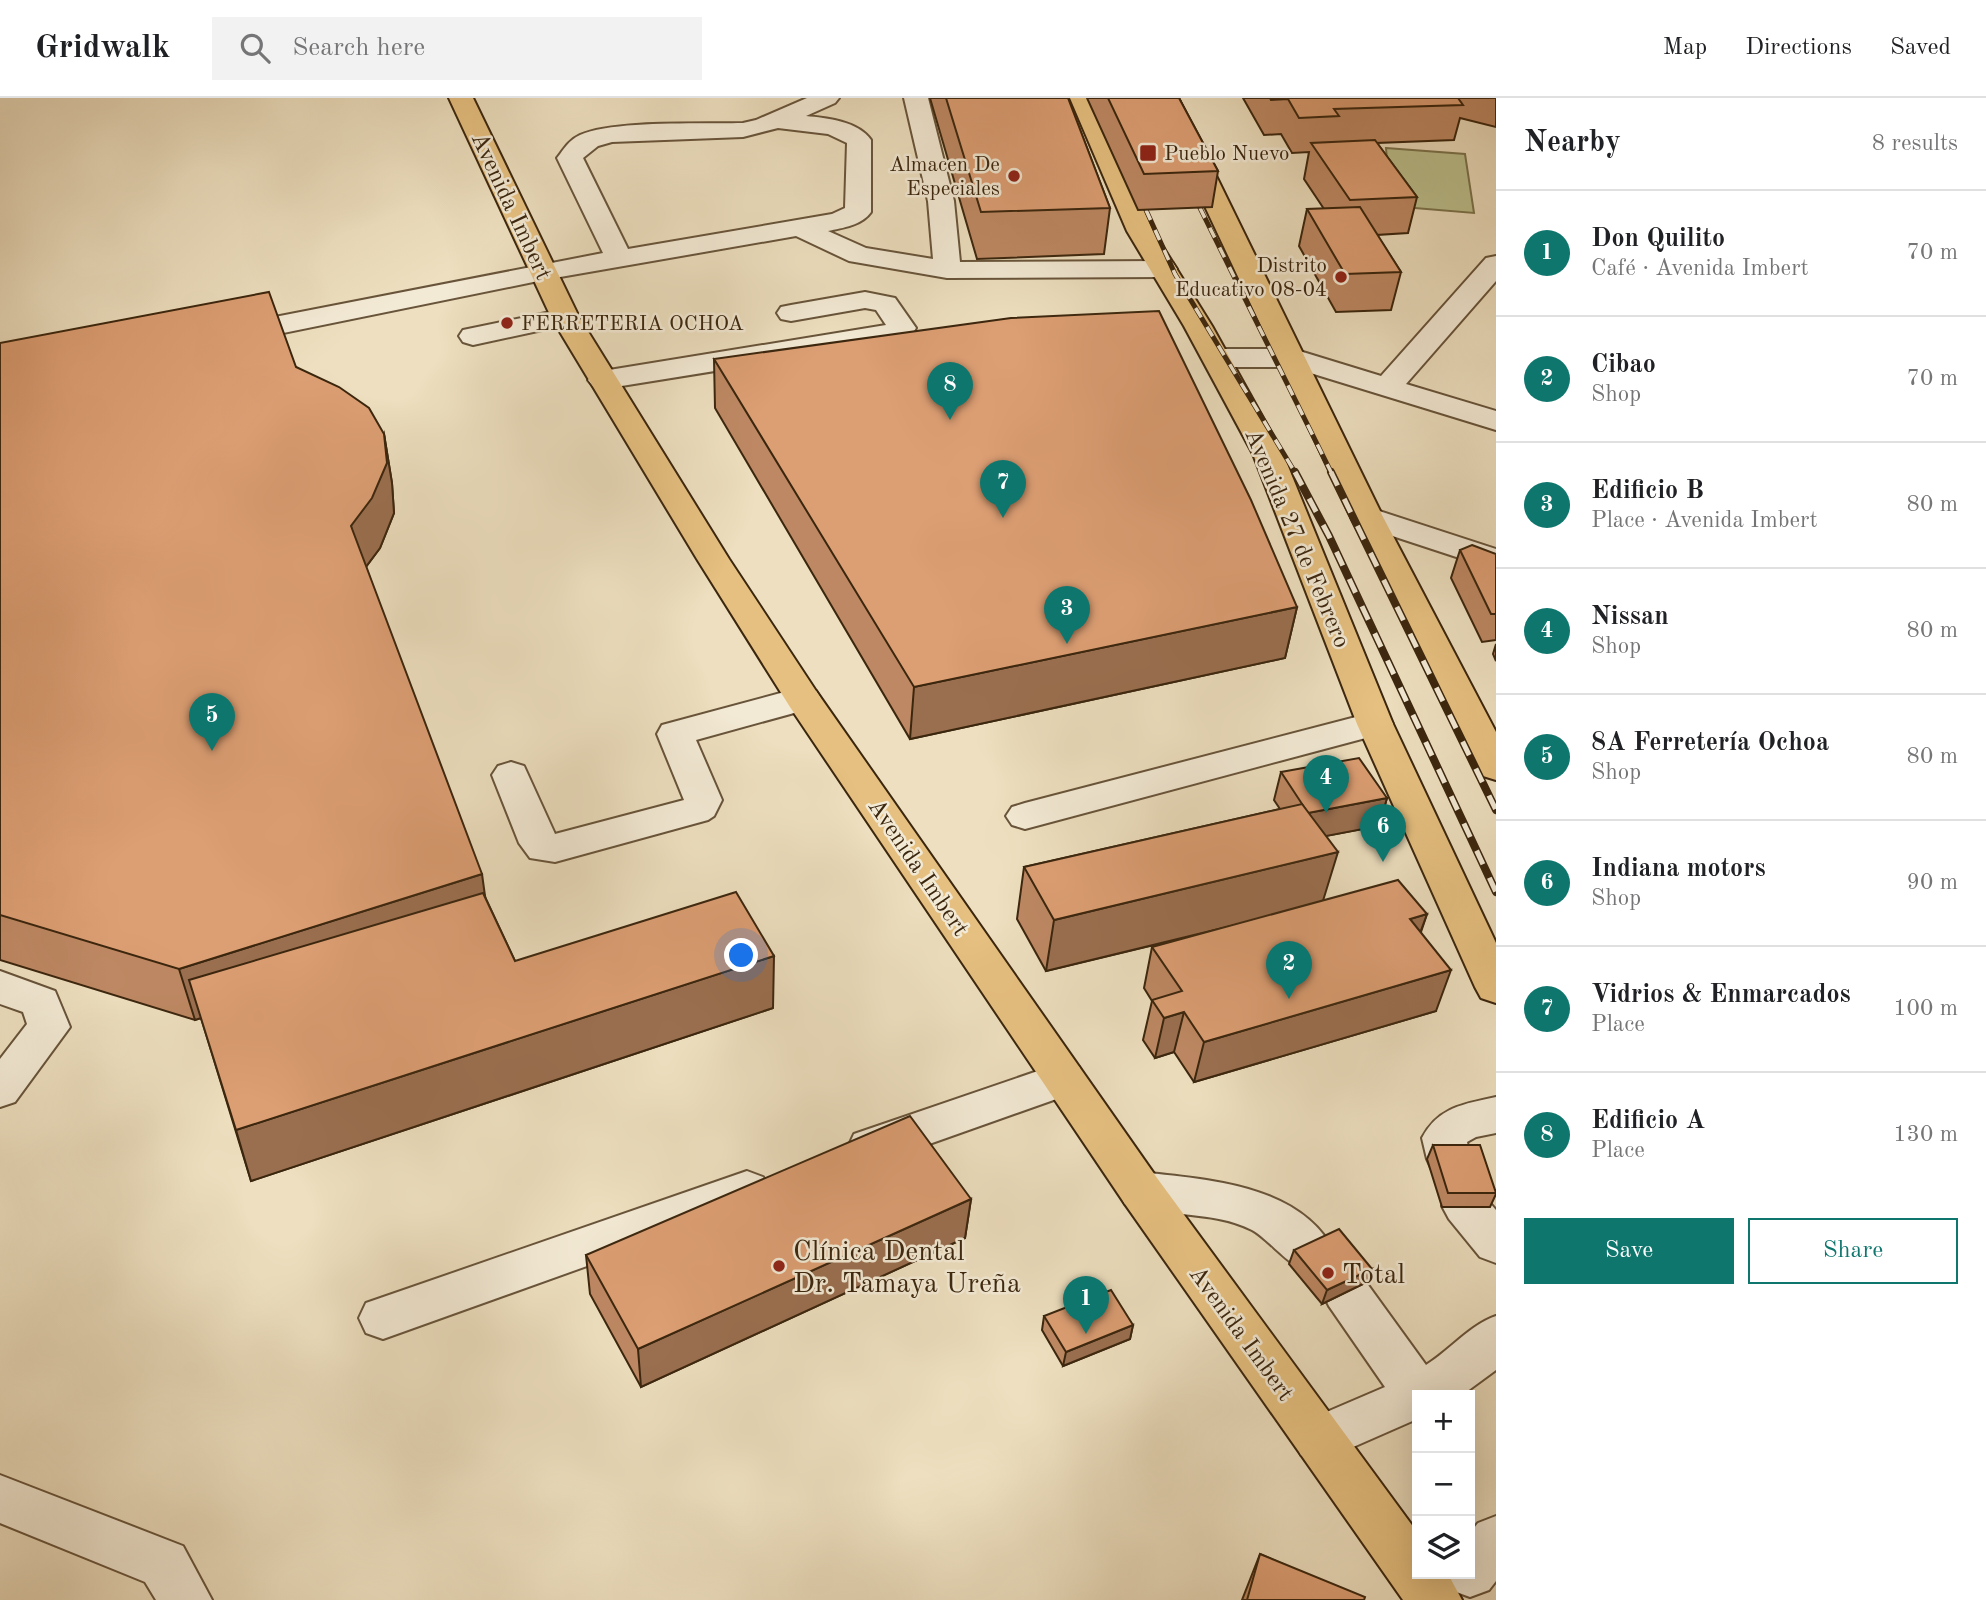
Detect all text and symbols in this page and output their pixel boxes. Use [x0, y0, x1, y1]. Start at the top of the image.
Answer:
search box [212, 17, 702, 80]
icon: search [236, 29, 274, 67]
text: Gridwalk [35, 32, 170, 65]
text: Search here [292, 35, 425, 61]
text: Map [1663, 36, 1707, 60]
text: Directions [1745, 36, 1852, 60]
text: Saved [1890, 36, 1951, 60]
text: Nearby [1524, 128, 1621, 158]
street label: Avenida Imbert [465, 129, 555, 284]
text: 8 results [1872, 132, 1958, 155]
marker: Pueblo Nuevo [1138, 143, 1158, 163]
place label: Pueblo Nuevo [1164, 144, 1289, 165]
place label: Almacen De Especiales [889, 155, 1000, 200]
marker: Almacen De Especiales [1006, 168, 1022, 184]
text: Don Quilito [1591, 226, 1725, 252]
text: 1 [1540, 241, 1554, 264]
text: 70 m [1907, 241, 1958, 264]
place label: Distrito Educativo 08-04 [1175, 256, 1327, 301]
text: Café · Avenida Imbert [1591, 257, 1809, 280]
marker: Distrito Educativo 08-04 [1333, 269, 1349, 285]
place label: FERRETERIA OCHOA [521, 314, 744, 335]
marker: FERRETERIA OCHOA [499, 315, 515, 331]
text: Cibao [1591, 352, 1656, 378]
pin: 8 [927, 362, 973, 420]
text: 2 [1540, 367, 1554, 390]
text: 70 m [1907, 367, 1958, 390]
text: Shop [1591, 383, 1641, 406]
street label: Avenida 27 de Febrero [1239, 426, 1353, 652]
pin: 7 [980, 460, 1026, 518]
text: Edificio B [1591, 478, 1704, 504]
text: 3 [1540, 493, 1554, 516]
text: 80 m [1907, 493, 1958, 516]
text: Place · Avenida Imbert [1591, 509, 1818, 532]
pin: 3 [1044, 586, 1090, 644]
text: Nissan [1591, 604, 1669, 630]
text: 4 [1540, 619, 1554, 642]
text: 80 m [1907, 619, 1958, 642]
text: Shop [1591, 635, 1641, 658]
pin: 5 [189, 693, 235, 751]
text: 8A Ferretería Ochoa [1591, 730, 1829, 756]
text: 5 [1540, 745, 1554, 768]
text: 80 m [1907, 745, 1958, 768]
pin: 4 [1303, 755, 1349, 813]
text: Shop [1591, 761, 1641, 784]
street label: Avenida Imbert [863, 795, 972, 941]
pin: 6 [1360, 804, 1406, 862]
text: Indiana motors [1591, 856, 1766, 882]
text: 6 [1540, 871, 1554, 894]
text: 90 m [1907, 871, 1958, 894]
text: Shop [1591, 887, 1641, 910]
your location [724, 938, 758, 972]
pin: 2 [1266, 941, 1312, 999]
text: Vidrios & Enmarcados [1591, 982, 1851, 1008]
text: 7 [1540, 997, 1554, 1020]
text: 100 m [1893, 997, 1958, 1020]
text: Place [1591, 1013, 1645, 1036]
text: Edificio A [1591, 1108, 1705, 1134]
text: 8 [1540, 1123, 1554, 1146]
text: 130 m [1893, 1123, 1958, 1146]
text: Place [1591, 1139, 1645, 1162]
button: Save [1524, 1218, 1734, 1284]
button: Share [1748, 1218, 1958, 1284]
place label: Clínica Dental Dr. Tamaya Ureña [793, 1239, 1021, 1299]
marker: Clínica Dental Dr. Tamaya Ureña [771, 1258, 787, 1274]
street label: Avenida Imbert [1184, 1262, 1297, 1406]
place label: Total [1342, 1262, 1405, 1290]
marker: Total [1320, 1265, 1336, 1281]
pin: 1 [1063, 1276, 1109, 1334]
map controls [1412, 1390, 1475, 1579]
button: + [1412, 1390, 1475, 1453]
button: − [1412, 1453, 1475, 1516]
button: layers [1412, 1516, 1475, 1579]

